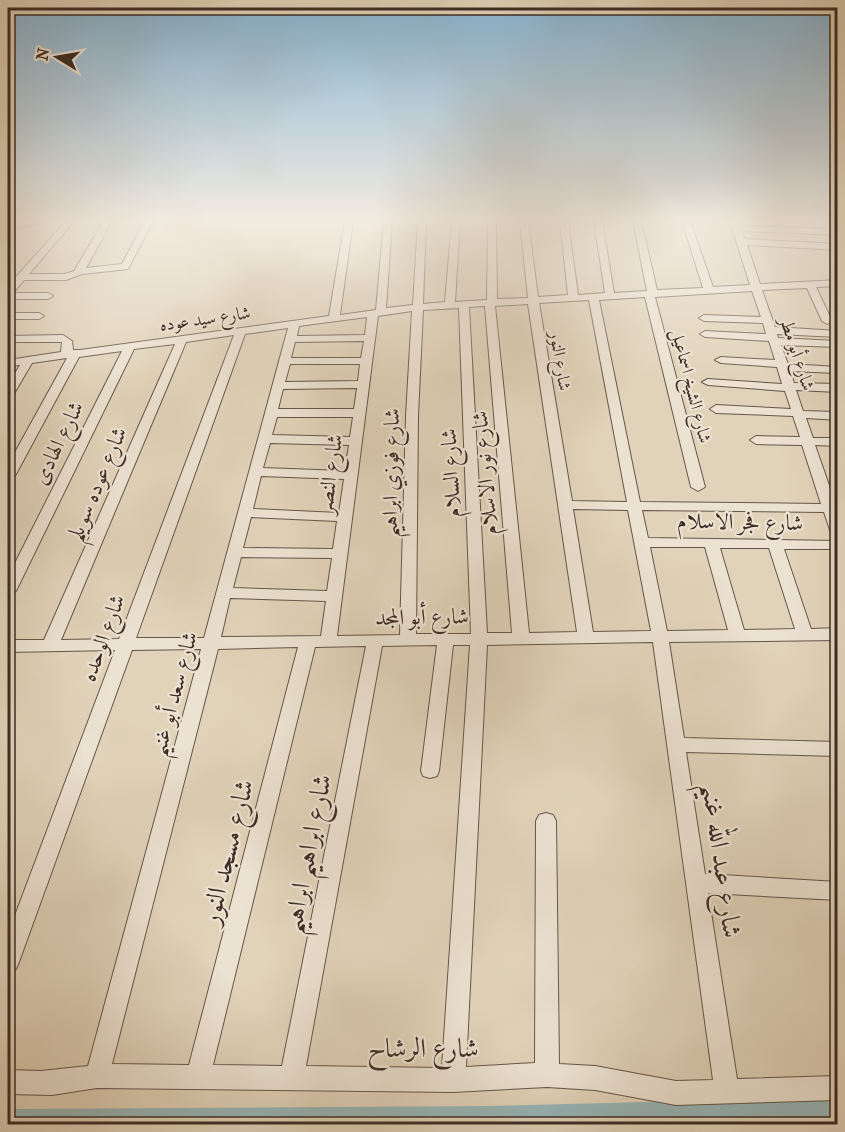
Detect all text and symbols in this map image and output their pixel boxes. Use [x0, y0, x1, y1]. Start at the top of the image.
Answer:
north arrow [27, 27, 87, 87]
text: N [32, 46, 53, 62]
street label: شارع سيد عوده [158, 302, 252, 340]
street label: شارع أبو مطر [771, 312, 822, 395]
street label: شارع الشيخ اسماعيل [662, 327, 715, 447]
street label: شارع النور [541, 328, 575, 393]
street label: شارع الهادى [27, 397, 94, 491]
street label: شارع فوزي ابراهيم [377, 408, 413, 538]
street label: شارع نور الاسلام [467, 409, 509, 536]
street label: شارع عوده سويلم [61, 423, 141, 548]
street label: شارع السلام [436, 427, 472, 518]
street label: شارع النصر [311, 432, 353, 518]
street label: شارع فجر الاسلام [677, 508, 803, 542]
street label: شارع الوحده [75, 591, 135, 687]
street label: شارع أبو المجد [375, 600, 469, 636]
street label: شارع سعد أبو غنيم [142, 628, 211, 761]
street label: شارع ابراهيم ابراهيم [276, 771, 349, 939]
street label: شارع مسجد النور [193, 776, 266, 932]
street label: شارع عبد الله غنيم [684, 779, 754, 941]
street label: شارع الرشاح [367, 1032, 479, 1072]

